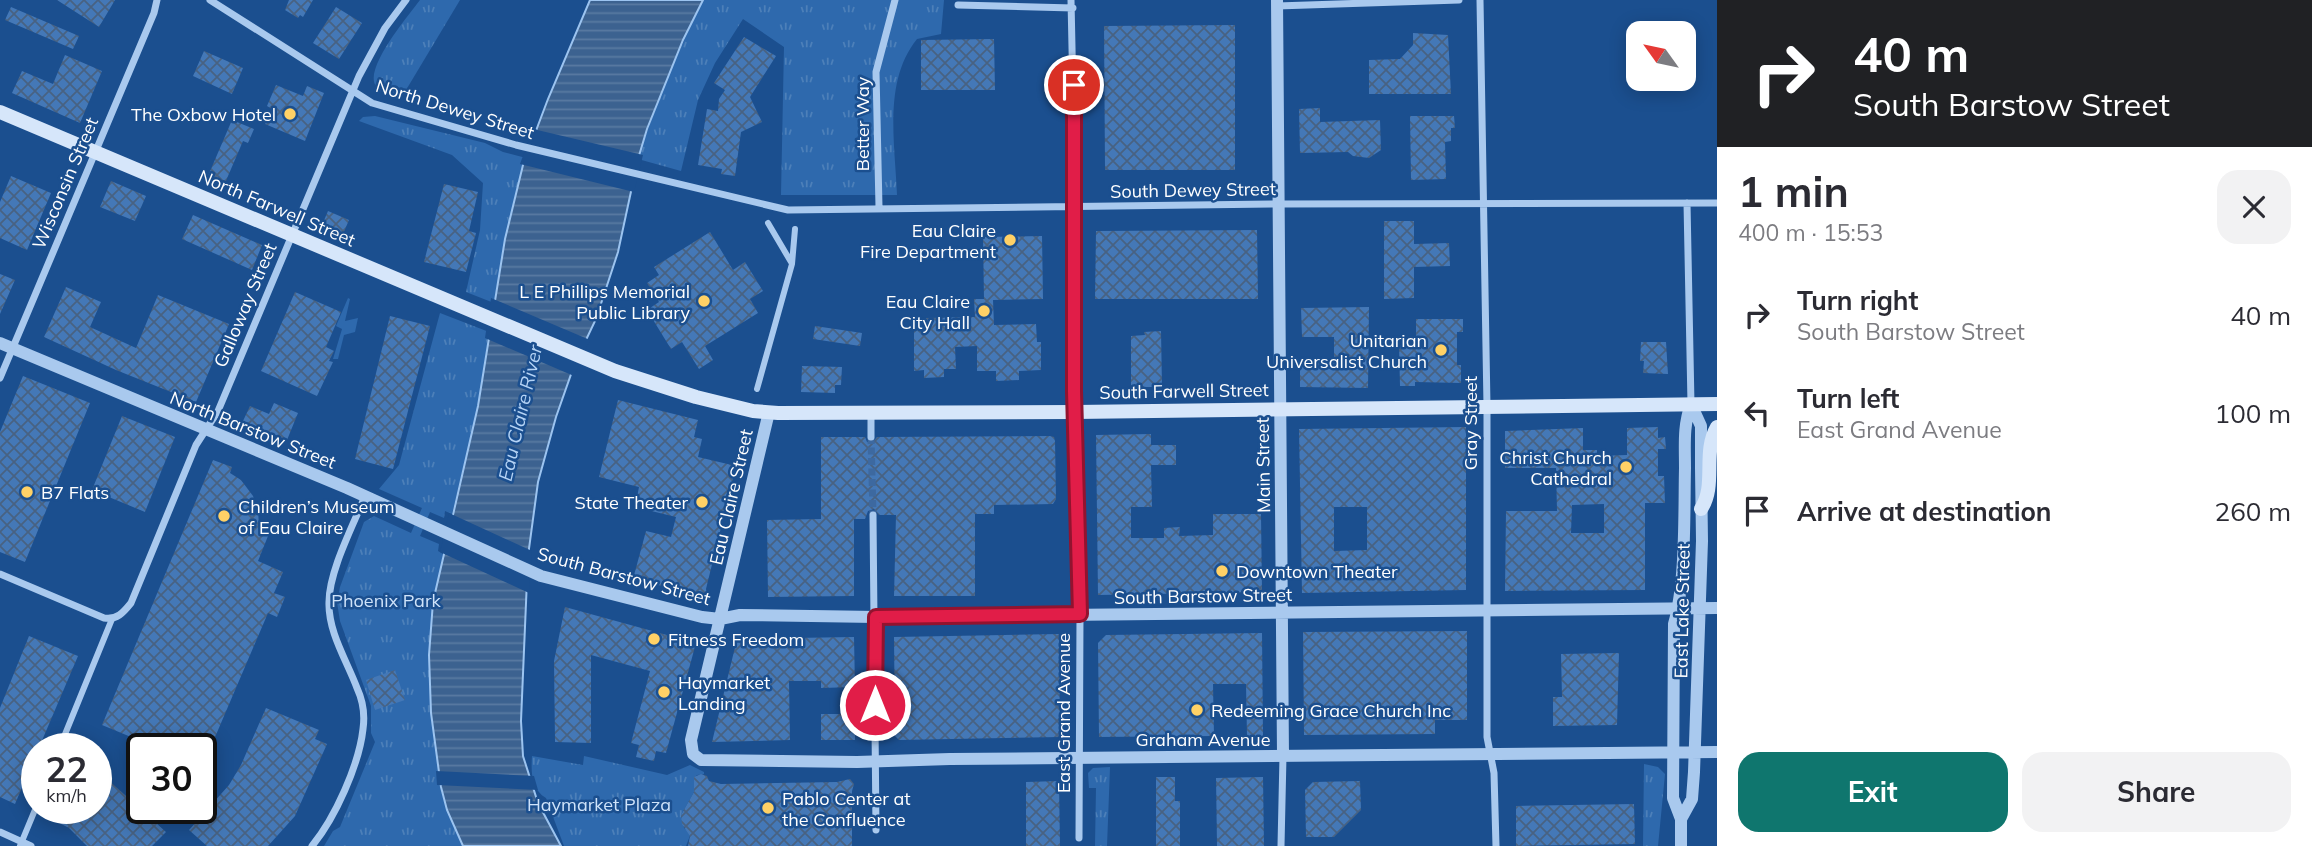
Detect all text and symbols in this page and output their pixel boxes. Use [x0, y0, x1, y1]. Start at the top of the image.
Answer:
north arrow [1626, 21, 1696, 91]
map controls [1626, 21, 1696, 91]
text: 40 m [1853, 23, 1969, 84]
icon: right [1738, 28, 1829, 119]
pin [1044, 55, 1104, 115]
icon: arrive [1055, 66, 1093, 104]
street label: North Dewey Street [373, 74, 537, 144]
street label: Better Way [851, 76, 874, 171]
text: South Barstow Street [1853, 84, 2170, 124]
place label: The Oxbow Hotel [131, 103, 276, 126]
marker: The Oxbow Hotel [282, 106, 298, 122]
street label: Wisconsin Street [27, 114, 103, 252]
street label: North Farwell Street [195, 165, 359, 251]
text: 1 min [1738, 165, 1849, 218]
button: close [2217, 170, 2291, 244]
street label: South Dewey Street [1110, 177, 1276, 203]
text: 400 m · 15:53 [1738, 218, 1883, 247]
place label: Eau Claire Fire Department [860, 219, 996, 263]
marker: Eau Claire Fire Department [1002, 232, 1018, 248]
street label: Galloway Street [208, 239, 282, 371]
place label: L E Phillips Memorial Public Library [519, 280, 690, 324]
text: Turn right [1797, 284, 1918, 317]
place label: Eau Claire City Hall [886, 290, 970, 334]
marker: L E Phillips Memorial Public Library [696, 293, 712, 309]
icon: right [1738, 296, 1776, 334]
text: 40 m [2230, 299, 2291, 332]
marker: Eau Claire City Hall [976, 303, 992, 319]
text: South Barstow Street [1797, 317, 2025, 346]
place label: Unitarian Universalist Church [1266, 329, 1427, 373]
water label: Eau Claire River [493, 342, 548, 483]
marker: Unitarian Universalist Church [1433, 342, 1449, 358]
street label: Gray Street [1459, 376, 1482, 470]
street label: South Farwell Street [1099, 378, 1269, 404]
text: Turn left [1797, 382, 1899, 415]
street label: North Barstow Street [167, 386, 339, 474]
icon: left [1738, 394, 1776, 432]
text: 100 m [2215, 397, 2291, 430]
text: East Grand Avenue [1797, 415, 2002, 444]
street label: Main Street [1251, 417, 1275, 513]
street label: Eau Claire Street [704, 427, 758, 567]
place label: Christ Church Cathedral [1499, 446, 1612, 490]
marker: Christ Church Cathedral [1618, 459, 1634, 475]
place label: B7 Flats [41, 481, 109, 504]
marker: B7 Flats [19, 484, 35, 500]
place label: State Theater [574, 491, 688, 514]
icon: arrive [1738, 492, 1776, 530]
marker: State Theater [694, 494, 710, 510]
place label: Children’s Museum of Eau Claire [238, 495, 395, 539]
text: Arrive at destination [1797, 495, 2052, 528]
text: 260 m [2215, 495, 2291, 528]
marker: Children’s Museum of Eau Claire [216, 508, 232, 524]
street label: South Barstow Street [535, 542, 713, 610]
street label: East Lake Street [1669, 543, 1695, 679]
place label: Downtown Theater [1236, 560, 1398, 583]
marker: Downtown Theater [1214, 563, 1230, 579]
street label: South Barstow Street [1114, 583, 1292, 609]
park label: Phoenix Park [331, 589, 441, 612]
place label: Fitness Freedom [668, 628, 804, 651]
marker: Fitness Freedom [646, 631, 662, 647]
street label: East Grand Avenue [1052, 633, 1075, 793]
position arrow [838, 668, 912, 742]
place label: Haymarket Landing [678, 671, 770, 715]
marker: Haymarket Landing [656, 684, 672, 700]
place label: Redeeming Grace Church Inc [1211, 699, 1451, 722]
marker: Redeeming Grace Church Inc [1189, 702, 1205, 718]
street label: Graham Avenue [1136, 728, 1270, 751]
speed limit sign: 30 [126, 733, 217, 824]
text: 22 [45, 747, 88, 791]
button: Exit [1738, 752, 2008, 832]
button: Share [2022, 752, 2291, 832]
text: km/h [46, 784, 87, 807]
place label: Pablo Center at the Confluence [782, 787, 911, 831]
park label: Haymarket Plaza [527, 793, 671, 816]
marker: Pablo Center at the Confluence [760, 800, 776, 816]

